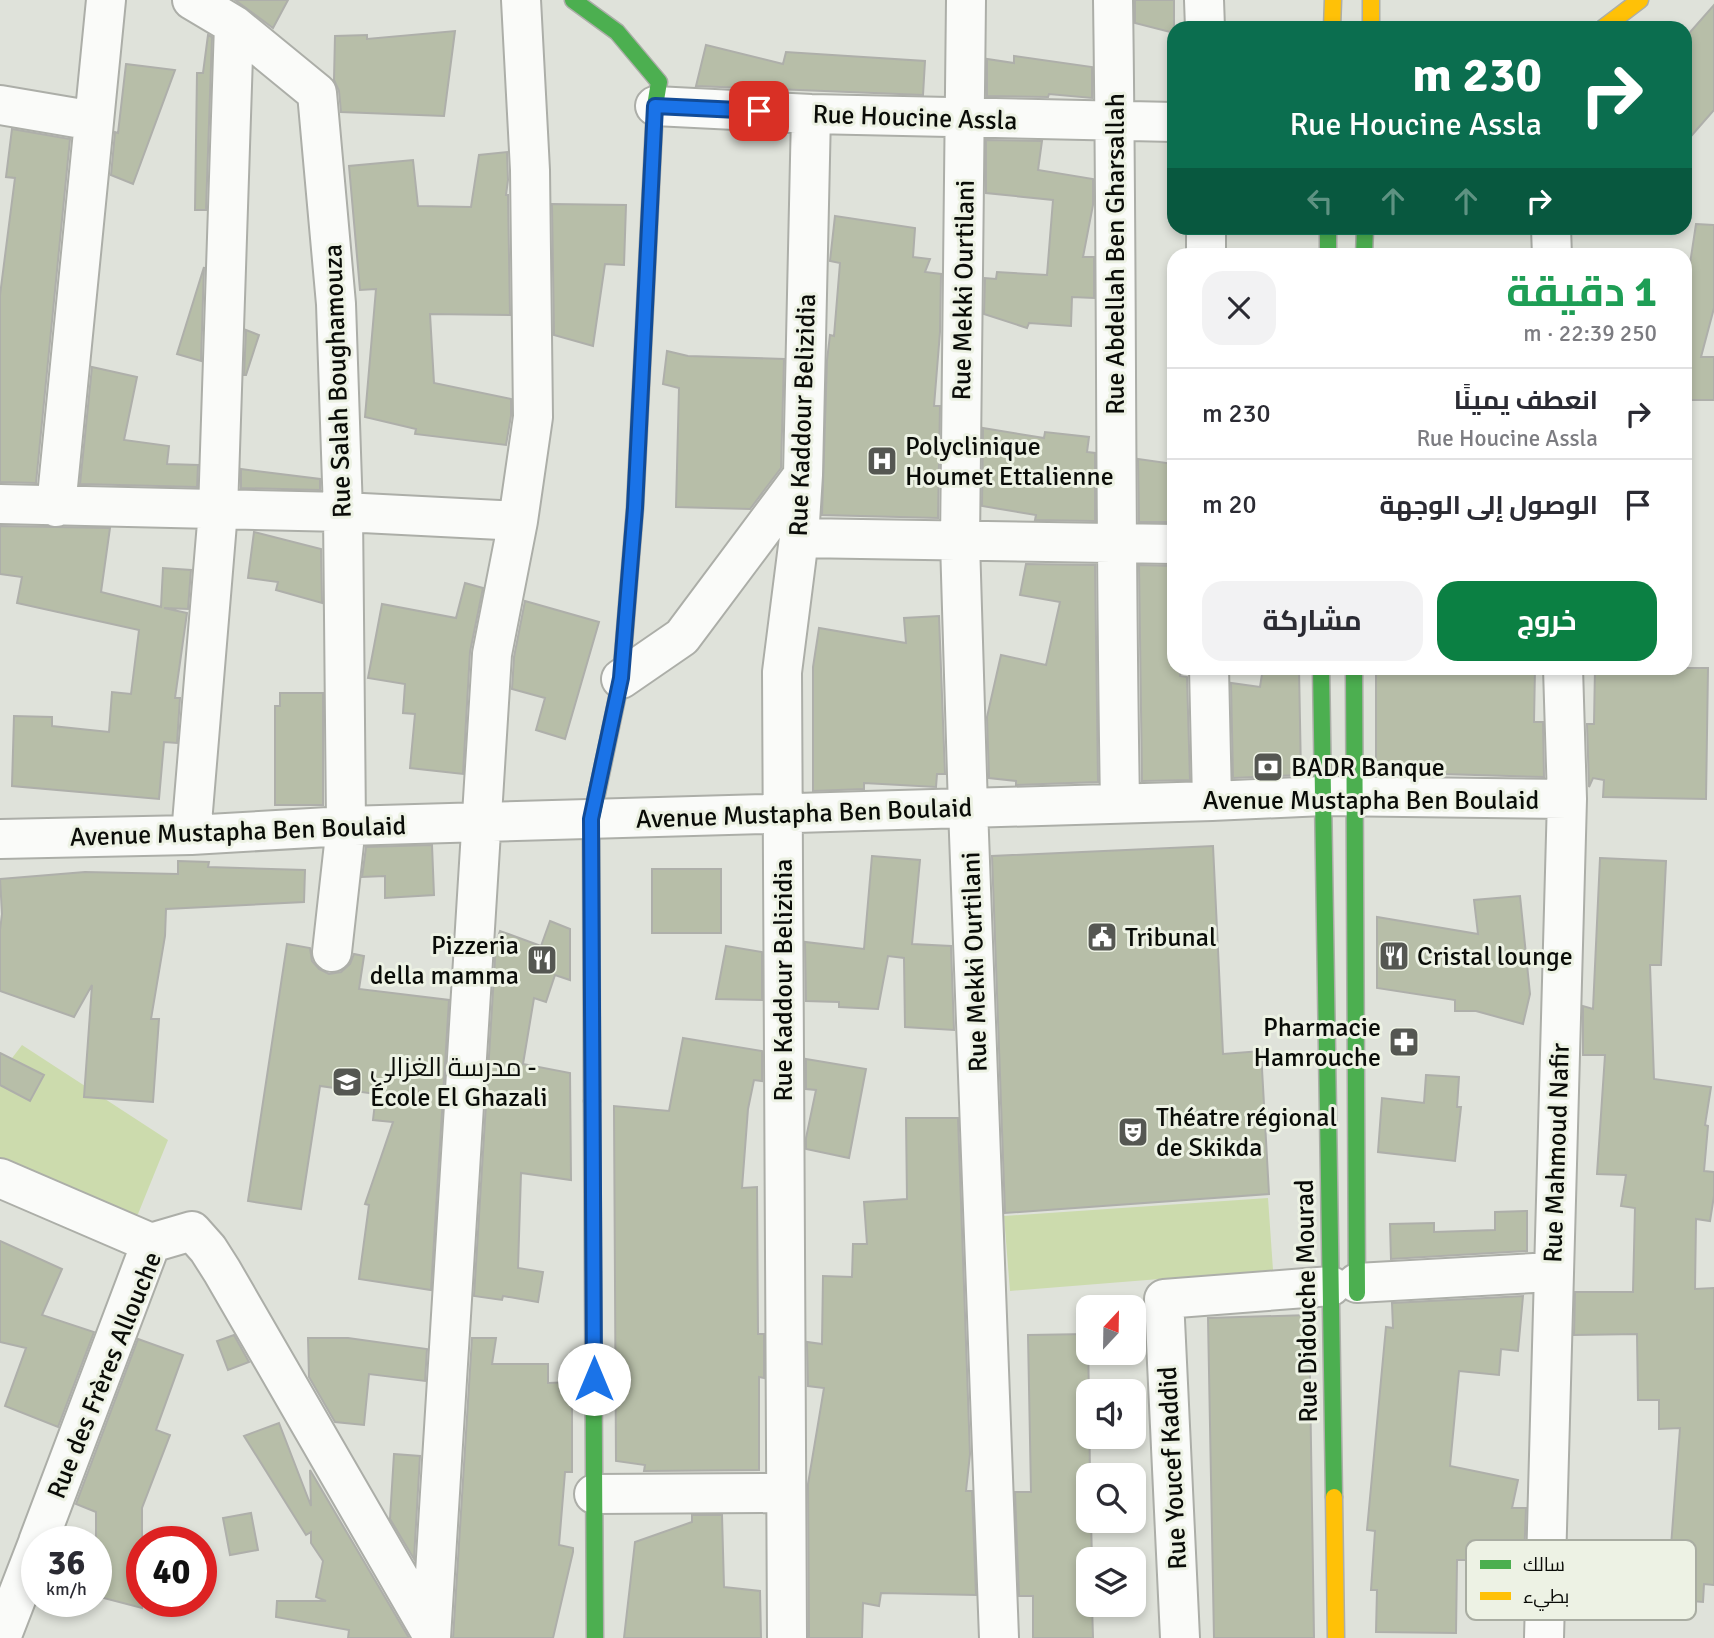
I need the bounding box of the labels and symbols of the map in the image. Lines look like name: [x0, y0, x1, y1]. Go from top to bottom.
pin: [729, 81, 789, 141]
street label: Rue Abdellah Ben Gharsallah: [1100, 93, 1132, 415]
street label: Rue Houcine Assla: [812, 98, 1018, 138]
street label: Rue Mekki Ourtilani: [946, 180, 982, 401]
street label: Rue Salah Boughamouza: [317, 243, 359, 518]
street label: Rue Kaddour Belizidia: [783, 293, 823, 537]
place label: Polyclinique Houmet Ettalienne: [905, 431, 1114, 493]
hospital icon: Polyclinique Houmet Ettalienne: [865, 444, 899, 478]
bank icon: BADR Banque: [1251, 750, 1285, 784]
place label: BADR Banque: [1291, 752, 1445, 784]
street label: Avenue Mustapha Ben Boulaid: [1203, 785, 1539, 817]
street label: Avenue Mustapha Ben Boulaid: [635, 792, 973, 836]
street label: Avenue Mustapha Ben Boulaid: [69, 810, 407, 854]
street label: Rue Mekki Ourtilani: [955, 851, 995, 1073]
street label: Rue Kaddour Belizidia: [768, 859, 800, 1101]
public building icon: Tribunal: [1085, 920, 1119, 954]
place label: Tribunal: [1125, 922, 1217, 954]
place label: Pizzeria della mamma: [370, 930, 519, 992]
restaurant icon: Cristal lounge: [1377, 939, 1411, 973]
place label: Cristal lounge: [1417, 941, 1573, 973]
restaurant icon: Pizzeria della mamma: [525, 943, 559, 977]
place label: Pharmacie Hamrouche: [1253, 1012, 1381, 1074]
pharmacy icon: Pharmacie Hamrouche: [1387, 1025, 1421, 1059]
street label: Rue Mahmoud Nafir: [1537, 1042, 1577, 1263]
place label: مدرسة الغزالي - École El Ghazali: [370, 1052, 548, 1114]
school or university icon: مدرسة الغزالي - École El Ghazali: [330, 1065, 364, 1099]
place label: Théatre régional de Skikda: [1156, 1102, 1337, 1164]
theatre icon: Théatre régional de Skikda: [1116, 1115, 1150, 1149]
street label: Rue Didouche Mourad: [1289, 1179, 1325, 1423]
street label: Rue des Frères Allouche: [41, 1247, 169, 1504]
north arrow: [1076, 1295, 1146, 1365]
position arrow: [557, 1342, 631, 1416]
street label: Rue Youcef Kaddid: [1152, 1365, 1194, 1570]
speed limit sign: 40: [126, 1526, 217, 1617]
legend: [1466, 1540, 1696, 1620]
text: سالك: [1523, 1553, 1565, 1577]
text: بطيء: [1523, 1585, 1569, 1611]

